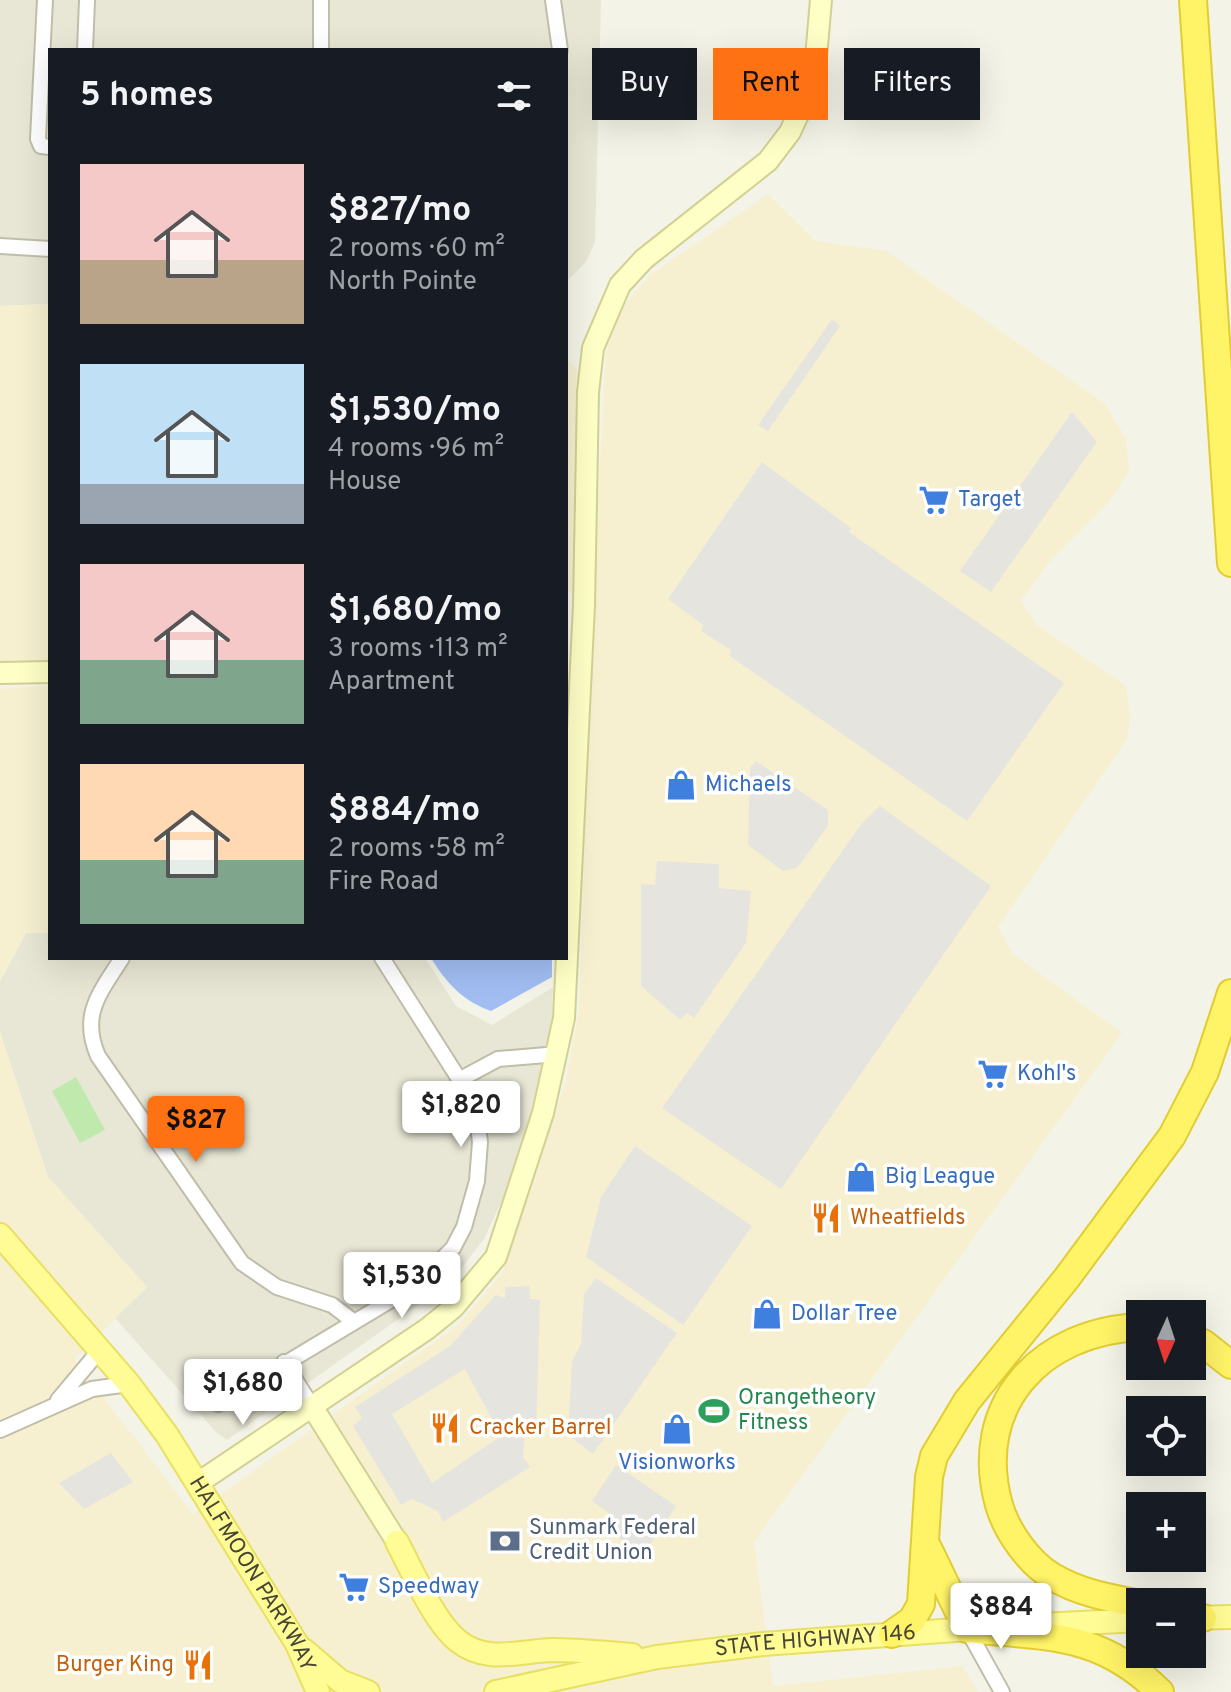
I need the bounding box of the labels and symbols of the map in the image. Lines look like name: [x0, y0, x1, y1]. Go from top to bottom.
supermarket icon: Target: [917, 483, 951, 517]
place label: Target: [958, 487, 1021, 514]
shop icon: Michaels: [664, 768, 698, 802]
place label: Michaels: [705, 772, 792, 799]
supermarket icon: Kohl's: [976, 1057, 1010, 1091]
place label: Kohl's: [1017, 1061, 1076, 1088]
pin: $1,820: [396, 1081, 526, 1149]
pin: $827: [149, 1096, 243, 1164]
shop icon: Big League: [844, 1160, 878, 1194]
place label: Big League: [885, 1164, 995, 1191]
restaurant icon: Wheatfields: [809, 1201, 843, 1235]
place label: Wheatfields: [850, 1205, 965, 1232]
pin: $1,530: [337, 1252, 467, 1320]
shop icon: Dollar Tree: [750, 1297, 784, 1331]
north arrow: [1126, 1300, 1206, 1380]
place label: Dollar Tree: [791, 1301, 897, 1328]
pin: $1,680: [178, 1359, 308, 1427]
place label: Orangetheory Fitness: [738, 1385, 876, 1437]
sports icon: Orangetheory Fitness: [697, 1394, 731, 1428]
restaurant icon: Cracker Barrel: [428, 1411, 462, 1445]
shop icon: Visionworks: [660, 1412, 694, 1446]
place label: Cracker Barrel: [469, 1415, 612, 1442]
place label: Visionworks: [618, 1450, 736, 1477]
street label: HALFMOON PARKWAY: [183, 1471, 321, 1676]
place label: Sunmark Federal Credit Union: [529, 1515, 696, 1567]
bank icon: Sunmark Federal Credit Union: [488, 1524, 522, 1558]
supermarket icon: Speedway: [337, 1570, 371, 1604]
place label: Speedway: [378, 1574, 479, 1601]
pin: $884: [954, 1583, 1048, 1651]
street label: STATE HIGHWAY 146: [713, 1619, 917, 1663]
restaurant icon: Burger King: [181, 1648, 215, 1682]
place label: Burger King: [56, 1652, 174, 1679]

